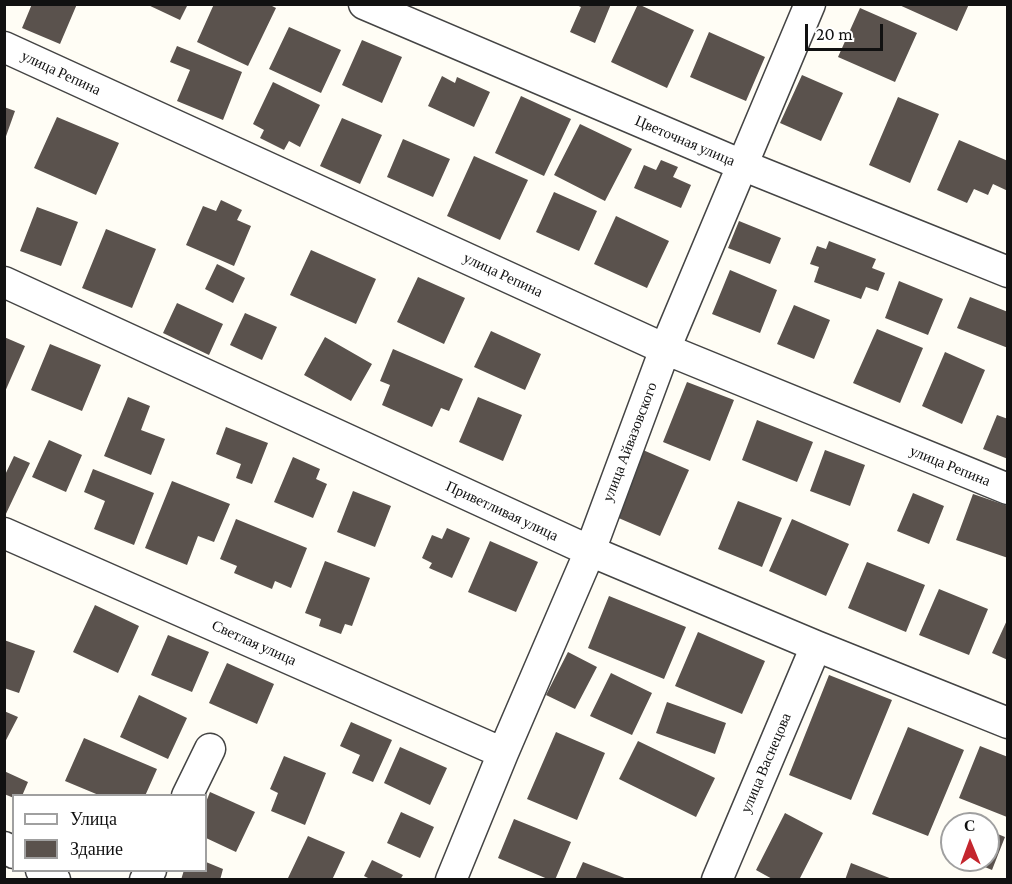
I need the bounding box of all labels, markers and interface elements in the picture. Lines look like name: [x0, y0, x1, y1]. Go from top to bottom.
scale bar: [808, 12, 886, 50]
text: 20 m: [816, 24, 853, 44]
street label: улица Репина: [19, 47, 103, 99]
street label: Цветочная улица: [632, 112, 738, 170]
street label: улица Репина: [461, 249, 545, 301]
street label: улица Айвазовского: [599, 380, 661, 504]
street label: улица Репина: [907, 442, 993, 490]
street label: Приветливая улица: [443, 477, 561, 545]
street label: Светлая улица: [209, 616, 299, 670]
street label: улица Васнецова: [737, 710, 795, 816]
legend: [12, 794, 207, 872]
text: Улица: [70, 809, 117, 829]
north arrow: [940, 812, 1000, 872]
text: С: [964, 817, 976, 834]
text: Здание: [70, 839, 123, 859]

